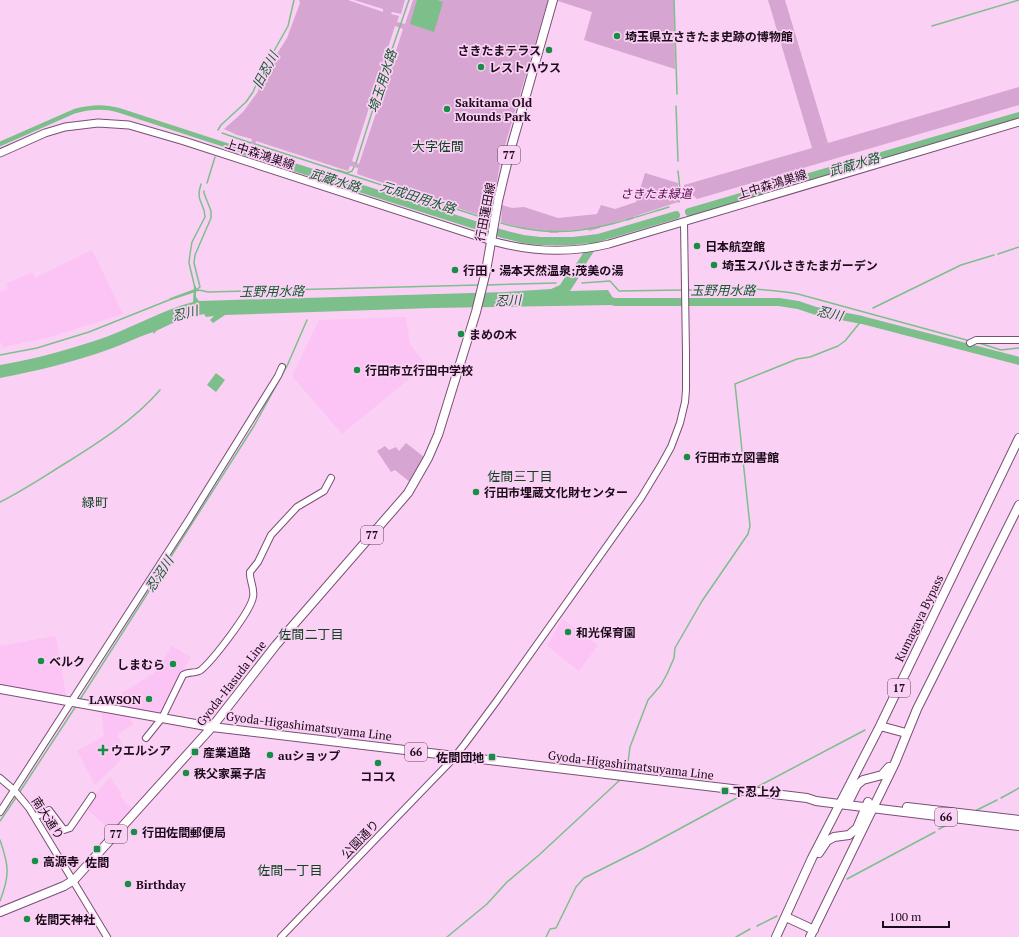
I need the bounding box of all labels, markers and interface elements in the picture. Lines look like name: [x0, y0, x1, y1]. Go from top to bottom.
place label: 埼玉県立さきたま史跡の博物館: [625, 29, 793, 44]
marker: 埼玉県立さきたま史跡の博物館: [612, 31, 622, 41]
place label: さきたまテラス: [458, 43, 541, 58]
marker: さきたまテラス: [544, 45, 554, 55]
water label: 埼玉用水路: [363, 46, 401, 115]
water label: 旧忍川: [248, 47, 283, 91]
place label: レストハウス: [489, 60, 561, 75]
marker: レストハウス: [476, 62, 486, 72]
place label: Sakitama Old Mounds Park: [455, 95, 533, 124]
marker: Sakitama Old Mounds Park: [442, 104, 452, 114]
street label: 上中森鴻巣線: [223, 136, 297, 172]
district label: 大字佐間: [412, 137, 464, 155]
road number: 77: [498, 146, 520, 164]
water label: 武蔵水路: [827, 148, 882, 180]
water label: 武蔵水路: [307, 164, 363, 196]
street label: 上中森鴻巣線: [735, 166, 809, 202]
water label: 元成田用水路: [378, 176, 459, 218]
street label: 行田蓮田線: [472, 181, 498, 243]
park label: さきたま緑道: [620, 186, 694, 201]
place label: 日本航空館: [705, 239, 765, 254]
marker: 日本航空館: [692, 241, 702, 251]
place label: 埼玉スバルさきたまガーデン: [722, 258, 878, 273]
marker: 埼玉スバルさきたまガーデン: [709, 260, 719, 270]
place label: 行田・湯本天然温泉;茂美の湯: [463, 263, 623, 278]
marker: 行田・湯本天然温泉;茂美の湯: [450, 265, 460, 275]
water label: 玉野用水路: [239, 281, 306, 301]
water label: 玉野用水路: [690, 281, 756, 299]
water label: 忍川: [495, 290, 523, 309]
water label: 忍川: [170, 301, 202, 325]
water label: 忍川: [815, 301, 847, 325]
place label: まめの木: [469, 327, 517, 342]
marker: まめの木: [456, 329, 466, 339]
place label: 行田市立行田中学校: [365, 363, 473, 378]
marker: 行田市立行田中学校: [352, 365, 362, 375]
place label: 行田市立図書館: [695, 450, 779, 465]
marker: 行田市立図書館: [682, 452, 692, 462]
district label: 佐間三丁目: [487, 467, 553, 485]
place label: 行田市埋蔵文化財センター: [484, 485, 628, 500]
marker: 行田市埋蔵文化財センター: [471, 487, 481, 497]
district label: 緑町: [82, 493, 108, 511]
road number: 77: [361, 526, 383, 544]
water label: 忍沼川: [141, 551, 178, 595]
street label: Kumagaya Bypass: [891, 572, 947, 664]
district label: 佐間二丁目: [278, 625, 344, 643]
place label: 和光保育園: [576, 625, 636, 640]
marker: 和光保育園: [563, 627, 573, 637]
street label: Gyoda-Hasuda Line: [193, 637, 269, 729]
place label: ベルク: [49, 654, 85, 669]
marker: ベルク: [36, 656, 46, 666]
place label: しまむら: [117, 657, 165, 672]
marker: しまむら: [168, 659, 178, 669]
road number: 17: [888, 679, 910, 697]
place label: LAWSON: [89, 692, 141, 707]
marker: LAWSON: [144, 694, 154, 704]
street label: Gyoda-Higashimatsuyama Line: [225, 708, 393, 744]
place label: ウエルシア: [111, 743, 171, 758]
road number: 66: [405, 743, 427, 761]
marker: ウエルシア: [98, 745, 108, 755]
place label: 産業道路: [203, 745, 251, 760]
marker: 産業道路: [190, 747, 200, 757]
street label: Gyoda-Higashimatsuyama Line: [547, 747, 715, 783]
place label: auショップ: [278, 748, 340, 763]
marker: auショップ: [265, 750, 275, 760]
place label: 佐間団地: [436, 750, 484, 765]
marker: 佐間団地: [487, 752, 497, 762]
marker: ココス: [373, 758, 383, 768]
place label: 秩父家菓子店: [194, 766, 266, 781]
marker: 秩父家菓子店: [181, 768, 191, 778]
place label: ココス: [360, 769, 396, 784]
place label: 下忍上分: [733, 784, 781, 799]
marker: 下忍上分: [720, 786, 730, 796]
street label: 南大通り: [29, 794, 67, 842]
road number: 66: [935, 808, 957, 826]
street label: 公園通り: [338, 817, 382, 861]
road number: 77: [105, 825, 127, 843]
place label: 行田佐間郵便局: [142, 825, 226, 840]
marker: 行田佐間郵便局: [129, 827, 139, 837]
marker: 佐間: [92, 844, 102, 854]
place label: 高源寺: [43, 854, 79, 869]
place label: 佐間: [85, 855, 109, 870]
marker: 高源寺: [30, 856, 40, 866]
district label: 佐間一丁目: [257, 861, 323, 879]
place label: Birthday: [136, 877, 186, 892]
marker: Birthday: [123, 879, 133, 889]
scale bar: [883, 903, 949, 929]
text: 100 m: [889, 909, 922, 924]
place label: 佐間天神社: [35, 912, 95, 927]
marker: 佐間天神社: [22, 914, 32, 924]

